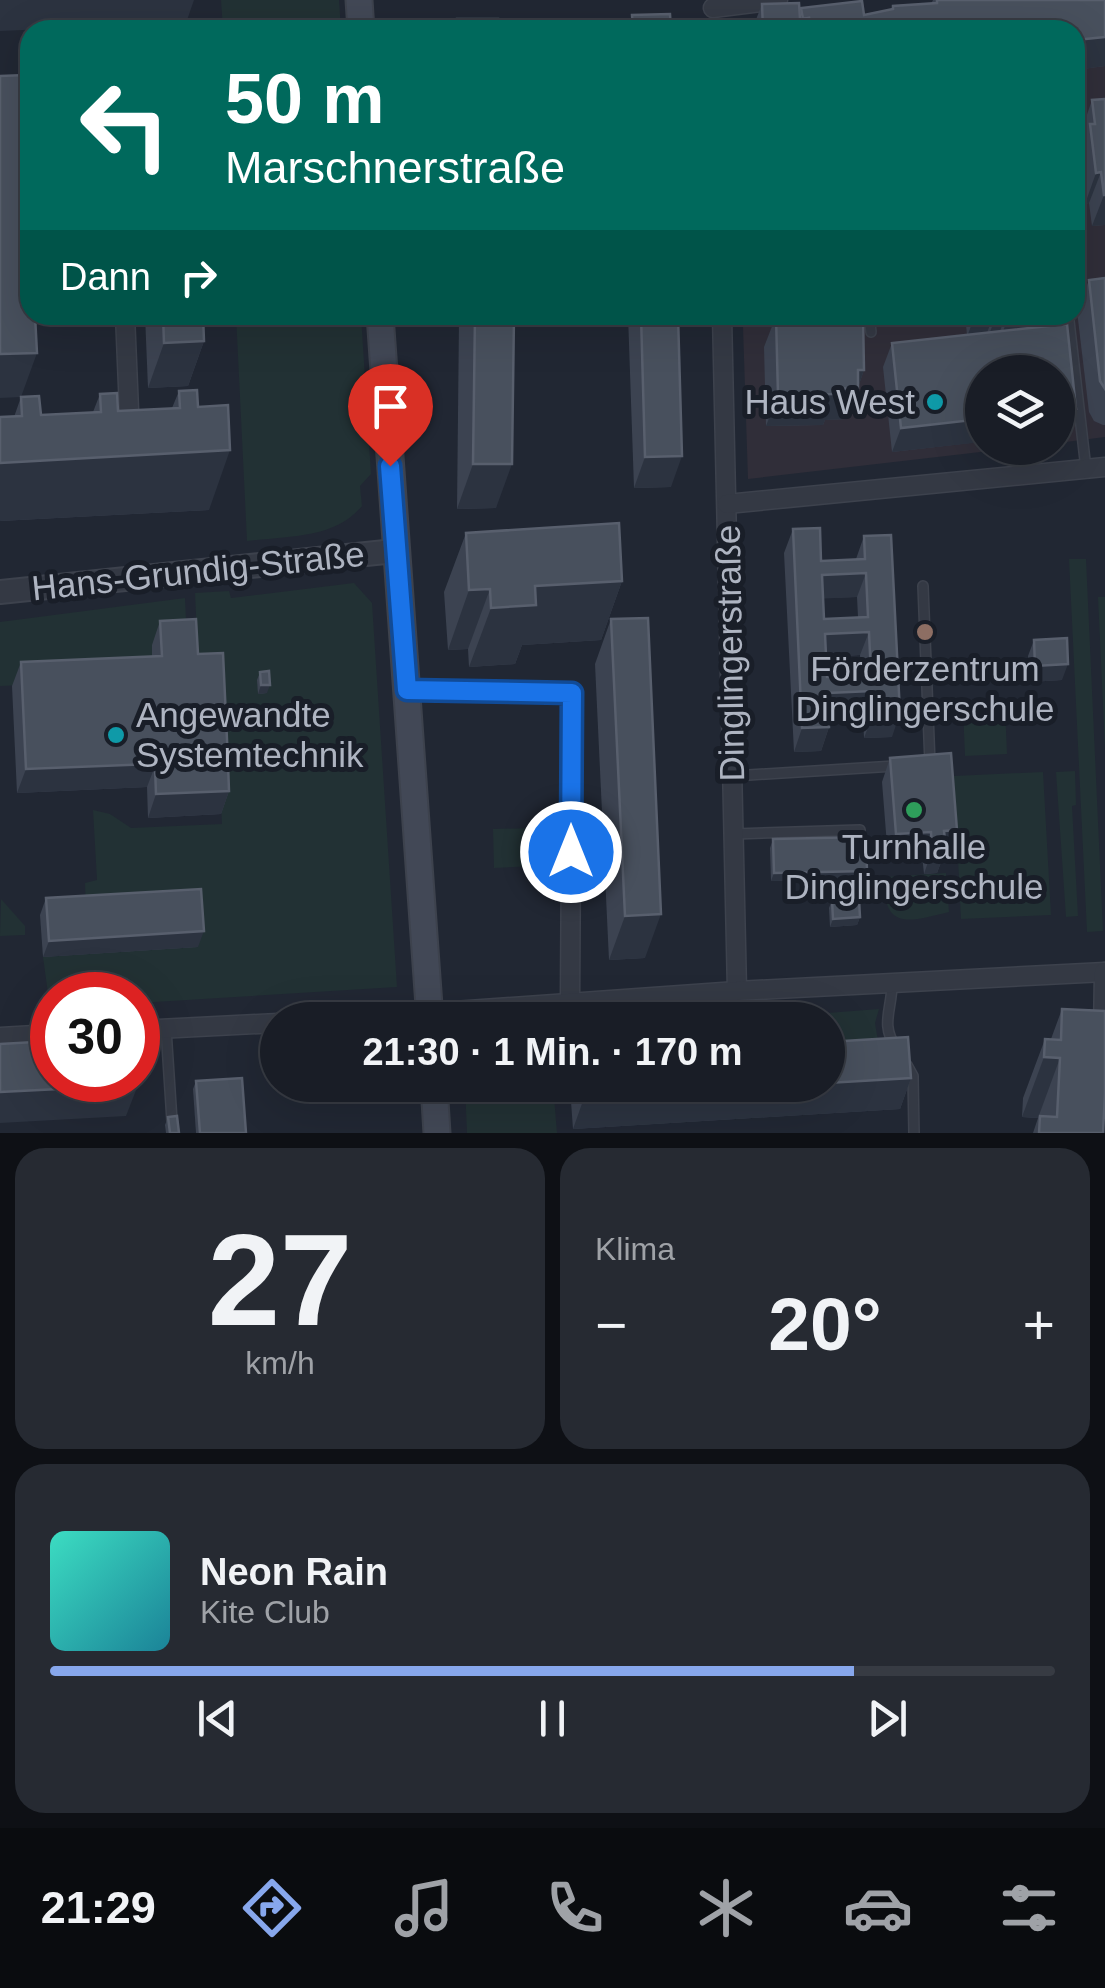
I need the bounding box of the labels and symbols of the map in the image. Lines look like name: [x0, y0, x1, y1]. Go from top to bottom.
pin: [348, 364, 433, 467]
place label: Haus West: [744, 382, 915, 421]
marker: Haus West: [924, 391, 946, 413]
street label: Dinglingerstraße: [708, 524, 751, 782]
street label: Hans-Grundig-Straße: [30, 534, 366, 607]
marker: Förderzentrum Dinglingerschule: [914, 621, 936, 643]
place label: Förderzentrum Dinglingerschule: [796, 649, 1054, 728]
place label: Angewandte Systemtechnik: [136, 695, 364, 774]
marker: Angewandte Systemtechnik: [105, 724, 127, 746]
marker: Turnhalle Dinglingerschule: [903, 799, 925, 821]
position arrow: [519, 800, 623, 904]
place label: Turnhalle Dinglingerschule: [785, 827, 1043, 906]
speed limit sign: 30: [30, 972, 160, 1102]

